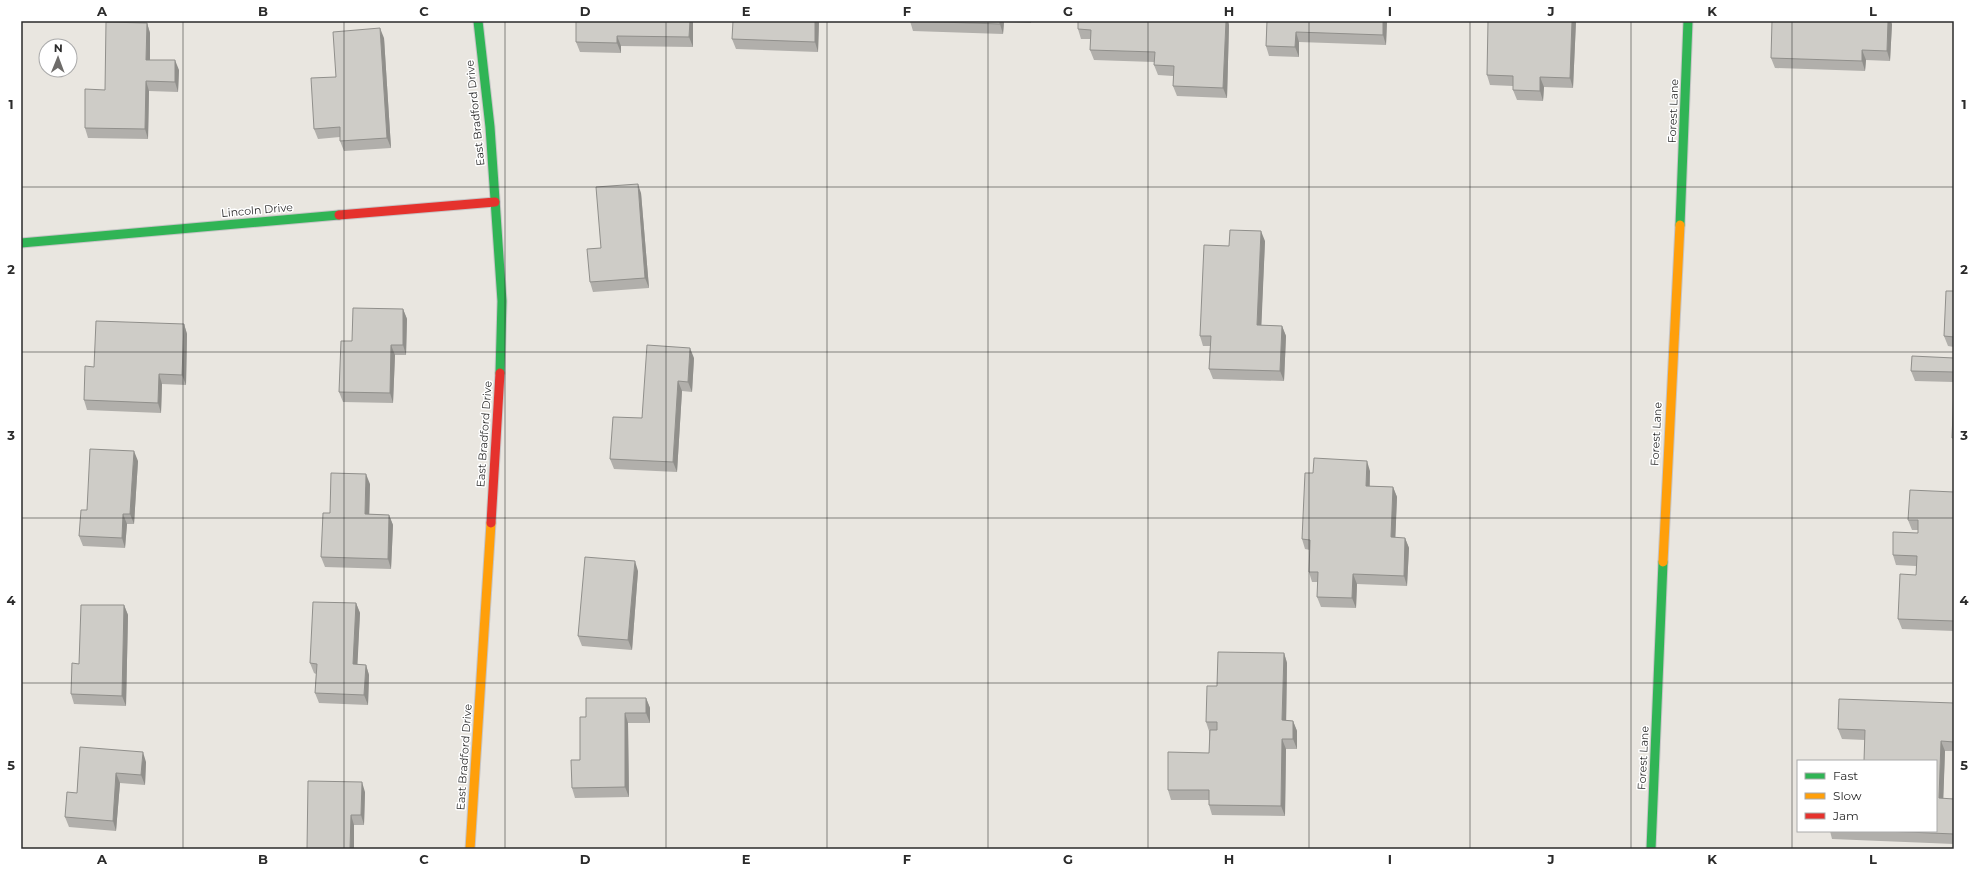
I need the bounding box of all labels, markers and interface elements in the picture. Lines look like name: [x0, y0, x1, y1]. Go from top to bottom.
text: A: [96, 3, 108, 19]
text: B: [258, 3, 268, 19]
text: C: [419, 3, 429, 19]
text: D: [580, 3, 591, 19]
text: E: [742, 3, 751, 19]
text: F: [903, 3, 911, 19]
text: G: [1063, 3, 1073, 19]
text: H: [1224, 3, 1234, 19]
text: I: [1388, 3, 1392, 19]
text: J: [1546, 3, 1555, 19]
text: K: [1707, 3, 1717, 19]
text: L: [1869, 3, 1877, 19]
north arrow: [38, 38, 78, 78]
text: N: [54, 41, 63, 55]
street label: East Bradford Drive: [462, 59, 488, 167]
street label: Forest Lane: [1665, 78, 1681, 143]
text: 1: [8, 96, 14, 112]
text: 1: [1961, 96, 1967, 112]
street label: Lincoln Drive: [221, 200, 294, 220]
text: 2: [7, 261, 15, 277]
text: 2: [1960, 261, 1968, 277]
street label: East Bradford Drive: [473, 380, 495, 488]
street label: Forest Lane: [1647, 401, 1665, 467]
text: 3: [6, 427, 15, 443]
text: 3: [1959, 427, 1968, 443]
text: 4: [7, 592, 16, 608]
text: 4: [1960, 592, 1969, 608]
street label: East Bradford Drive: [453, 703, 475, 811]
street label: Forest Lane: [1634, 725, 1652, 791]
text: 5: [7, 757, 15, 773]
text: 5: [1960, 757, 1968, 773]
legend: [1797, 760, 1937, 832]
text: Fast: [1833, 768, 1858, 783]
text: Slow: [1833, 788, 1862, 803]
text: Jam: [1832, 808, 1859, 823]
text: A: [96, 851, 108, 867]
text: B: [258, 851, 268, 867]
text: C: [419, 851, 429, 867]
text: D: [580, 851, 591, 867]
text: E: [742, 851, 751, 867]
text: F: [903, 851, 911, 867]
text: G: [1063, 851, 1073, 867]
text: H: [1224, 851, 1234, 867]
text: I: [1388, 851, 1392, 867]
text: J: [1546, 851, 1555, 867]
text: K: [1707, 851, 1717, 867]
text: L: [1869, 851, 1877, 867]

